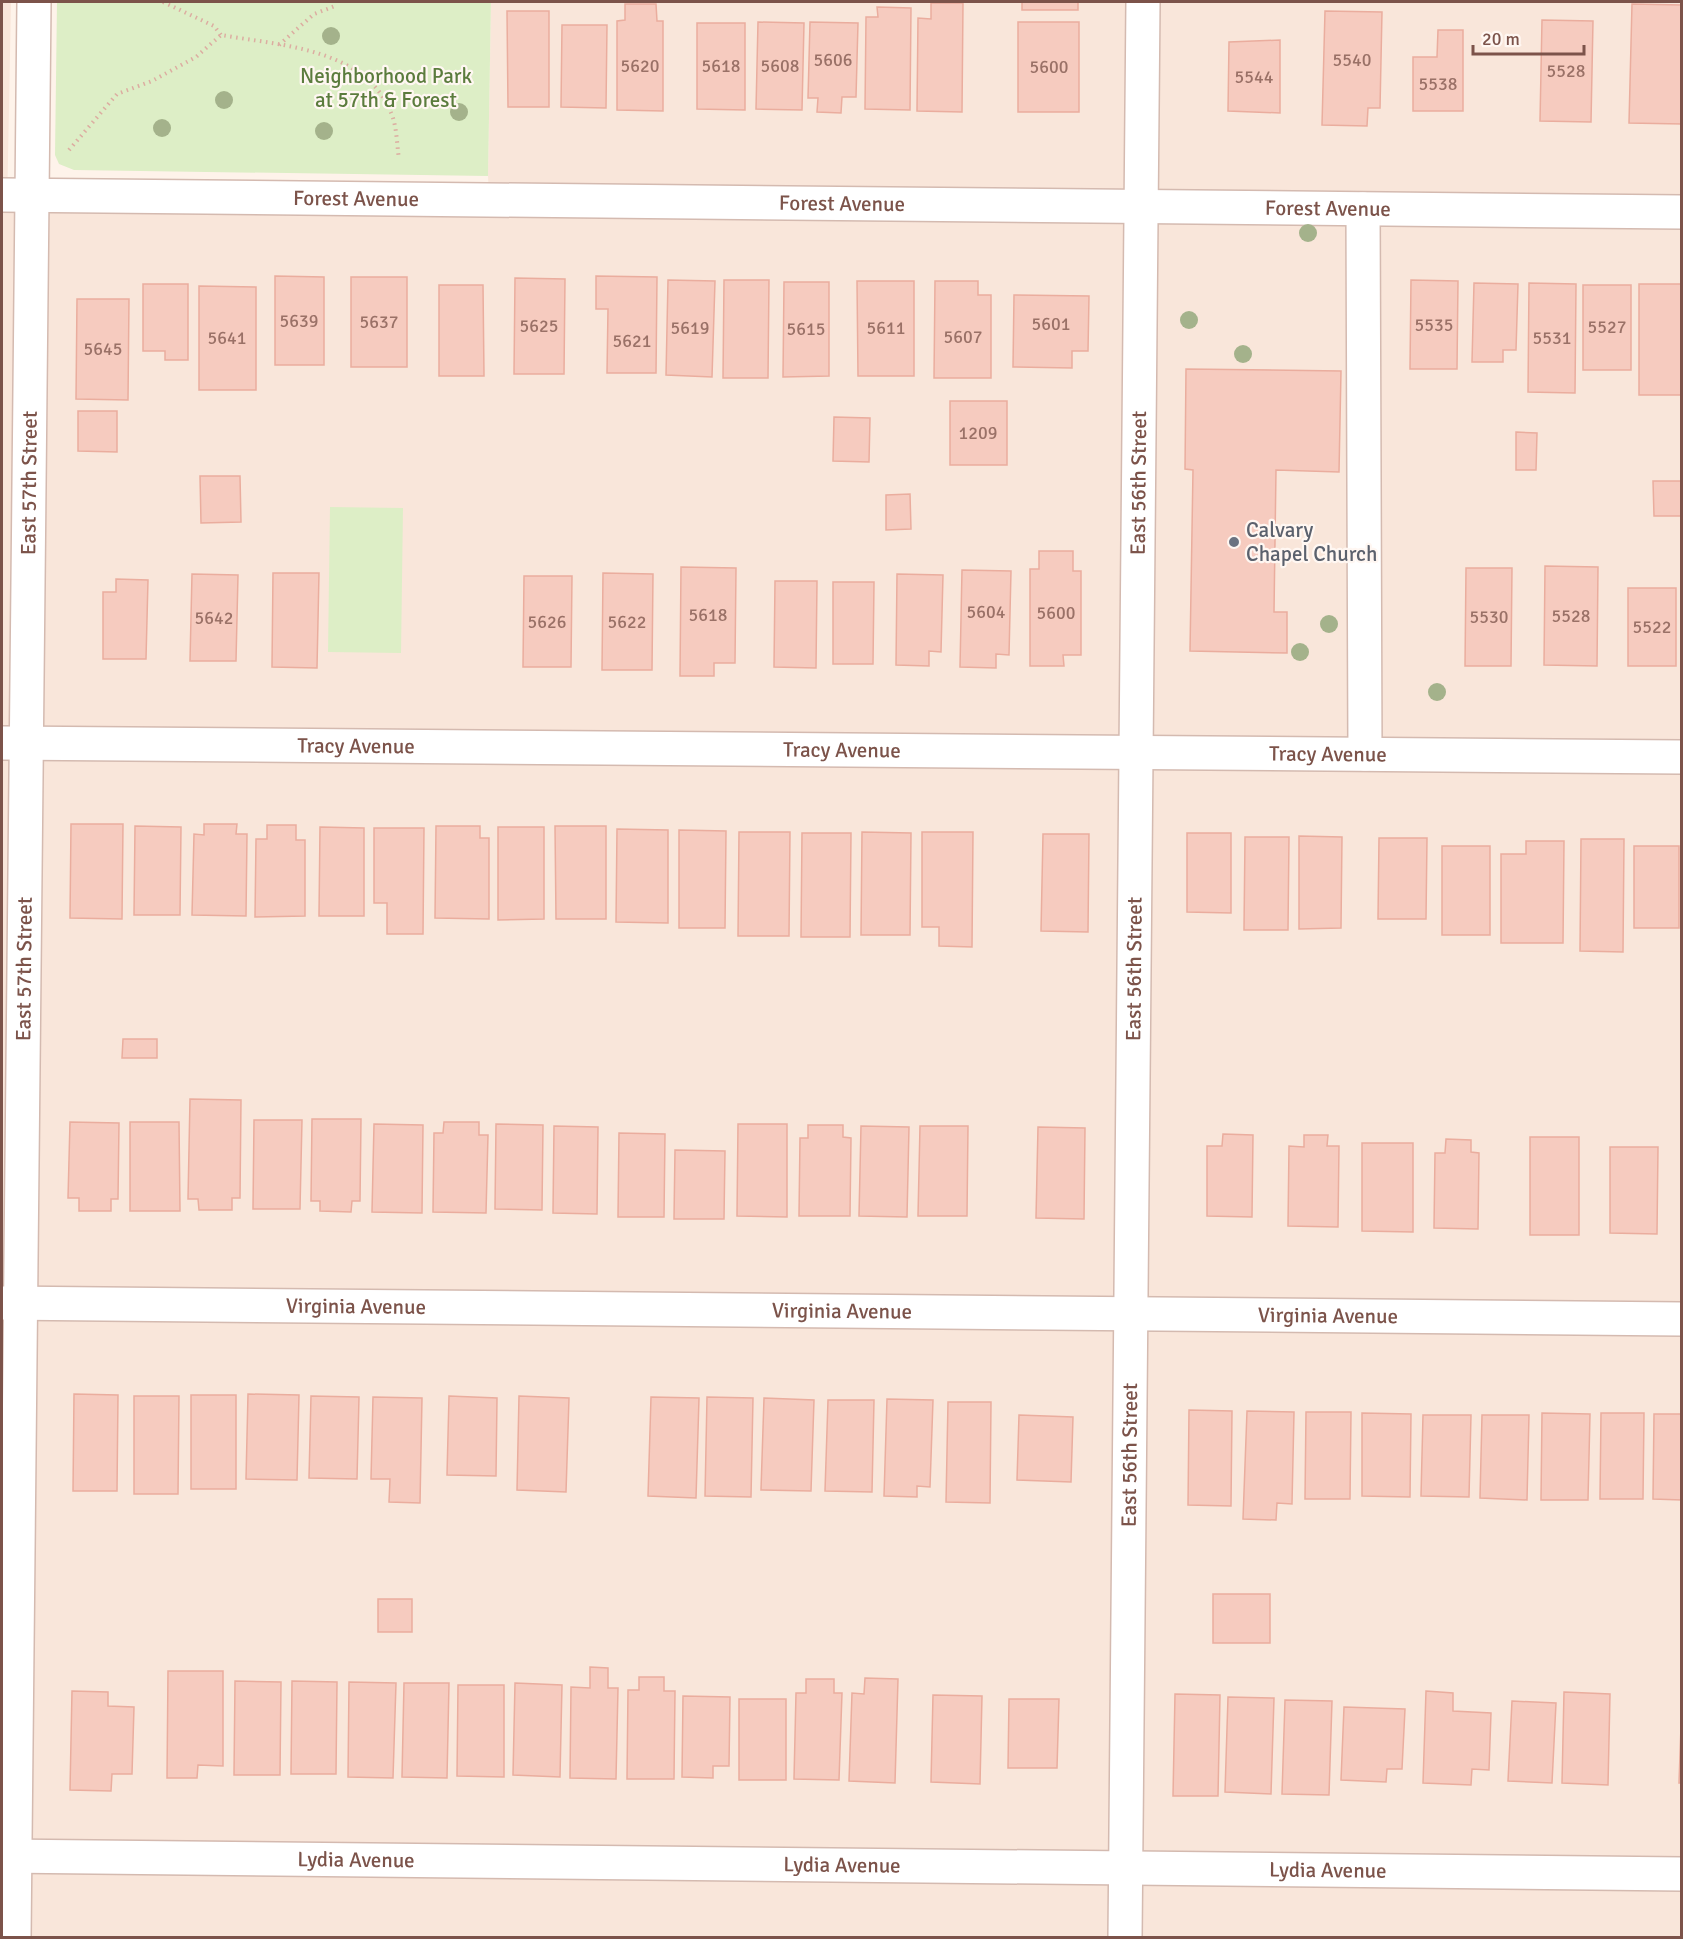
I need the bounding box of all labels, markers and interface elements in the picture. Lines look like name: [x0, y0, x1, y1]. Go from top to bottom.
scale bar: [1473, 18, 1584, 56]
text: 20 m: [1482, 28, 1520, 50]
house number: 5606: [814, 49, 852, 71]
house number: 5540: [1333, 49, 1371, 71]
house number: 5620: [621, 55, 659, 77]
house number: 5618: [702, 55, 740, 77]
house number: 5608: [761, 55, 799, 77]
house number: 5600: [1030, 56, 1068, 78]
house number: 5528: [1547, 60, 1585, 82]
park label: Neighborhood Park at 57th & Forest: [300, 63, 473, 113]
house number: 5544: [1235, 66, 1274, 88]
house number: 5538: [1419, 73, 1457, 95]
street label: Forest Avenue: [293, 185, 419, 212]
street label: Forest Avenue: [779, 190, 905, 217]
street label: Forest Avenue: [1265, 195, 1391, 222]
house number: 5639: [280, 310, 318, 332]
house number: 5637: [360, 311, 398, 333]
house number: 5601: [1032, 313, 1070, 335]
house number: 5535: [1415, 314, 1453, 336]
house number: 5625: [520, 315, 558, 337]
house number: 5527: [1588, 316, 1626, 338]
house number: 5619: [671, 317, 709, 339]
house number: 5611: [867, 317, 905, 339]
house number: 5615: [787, 318, 825, 340]
house number: 5607: [944, 326, 982, 348]
house number: 5641: [208, 327, 246, 349]
house number: 5531: [1533, 327, 1571, 349]
house number: 5621: [613, 330, 651, 352]
house number: 5645: [84, 338, 122, 360]
street label: East 57th Street: [15, 411, 43, 555]
street label: East 56th Street: [1125, 411, 1152, 555]
house number: 1209: [959, 422, 997, 444]
place label: Calvary Chapel Church: [1246, 517, 1377, 567]
marker: Calvary Chapel Church: [1227, 535, 1241, 549]
house number: 5604: [967, 601, 1006, 623]
house number: 5600: [1037, 602, 1075, 624]
house number: 5618: [689, 604, 727, 626]
house number: 5528: [1552, 605, 1590, 627]
house number: 5530: [1470, 606, 1508, 628]
house number: 5642: [195, 607, 233, 629]
house number: 5626: [528, 611, 566, 633]
house number: 5622: [608, 611, 646, 633]
house number: 5522: [1633, 616, 1671, 638]
street label: Tracy Avenue: [297, 732, 415, 759]
street label: Tracy Avenue: [783, 737, 901, 763]
street label: Tracy Avenue: [1269, 741, 1387, 768]
street label: East 57th Street: [10, 897, 38, 1041]
street label: East 56th Street: [1120, 897, 1148, 1041]
street label: Virginia Avenue: [286, 1293, 426, 1320]
street label: Virginia Avenue: [772, 1297, 912, 1325]
street label: Virginia Avenue: [1258, 1302, 1398, 1329]
street label: East 56th Street: [1116, 1383, 1143, 1527]
street label: Lydia Avenue: [297, 1846, 415, 1873]
street label: Lydia Avenue: [783, 1851, 901, 1879]
street label: Lydia Avenue: [1269, 1857, 1387, 1884]

